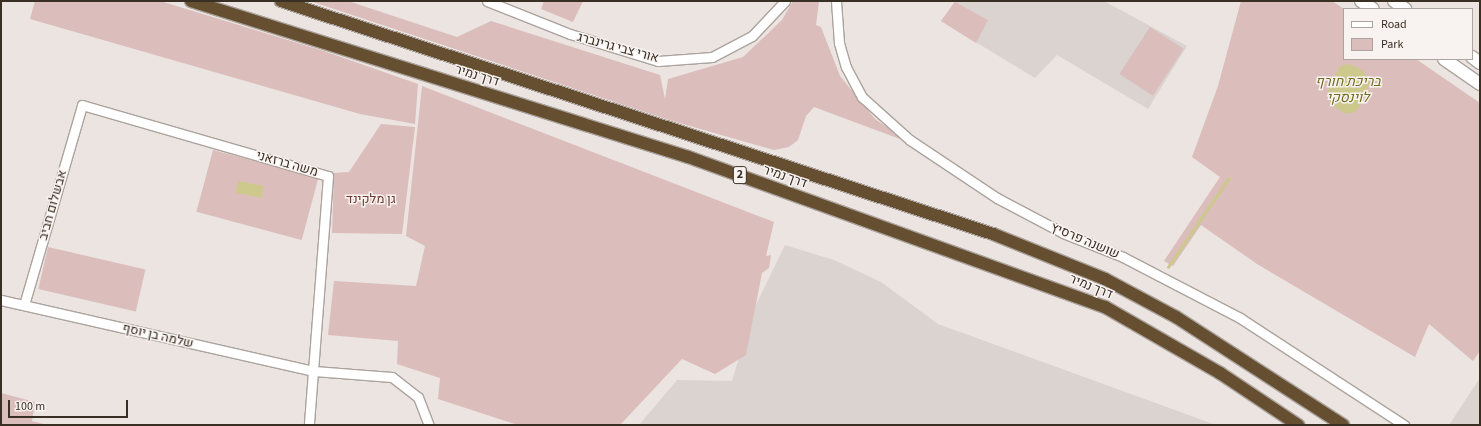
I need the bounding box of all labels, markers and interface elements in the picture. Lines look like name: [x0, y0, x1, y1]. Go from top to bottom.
legend: [1343, 8, 1473, 60]
text: Road: [1381, 16, 1407, 33]
street label: אורי צבי גרינברג: [575, 30, 661, 66]
text: Park: [1381, 36, 1403, 53]
street label: דרך נמיר: [453, 62, 501, 90]
water label: בריכת חורף לוינסקי: [1315, 74, 1381, 106]
street label: משה ברזאני: [254, 148, 320, 180]
street label: דרך נמיר: [761, 162, 809, 192]
road number: 2: [732, 165, 748, 185]
street label: אבשלום חביב: [36, 168, 70, 242]
park label: גן מלקינד: [346, 191, 396, 207]
street label: שושנה פרסיץ: [1048, 220, 1122, 262]
street label: דרך נמיר: [1067, 271, 1115, 303]
street label: שלמה בן יוסף: [121, 320, 195, 352]
scale bar: [10, 392, 130, 418]
text: 100 m: [15, 398, 45, 415]

